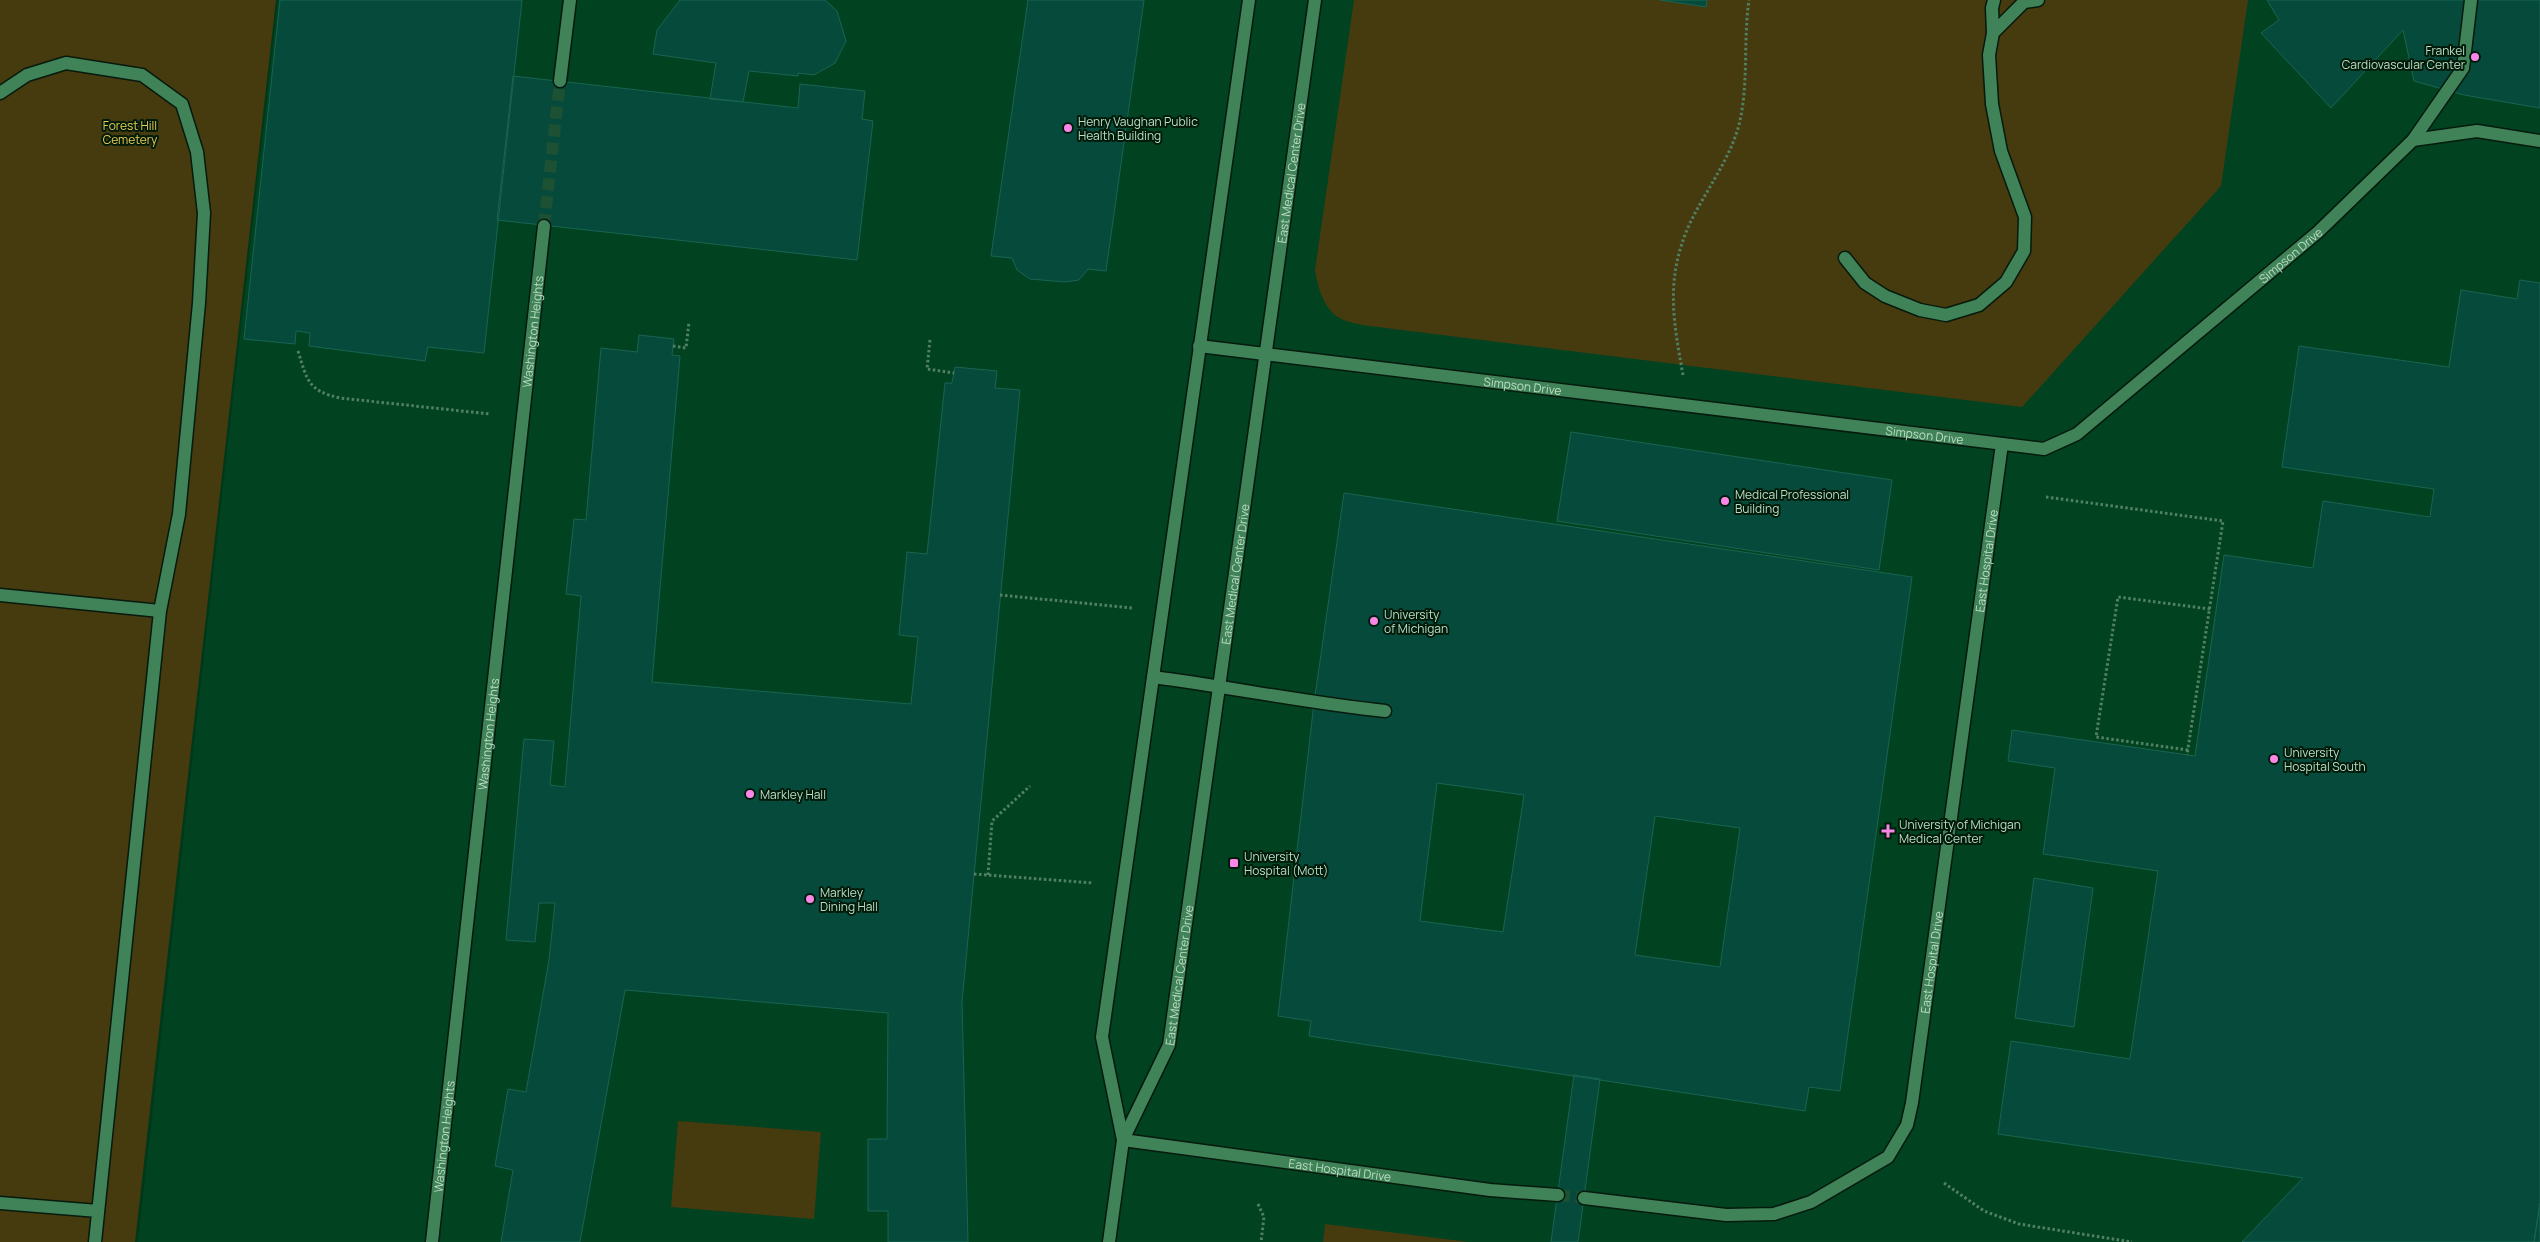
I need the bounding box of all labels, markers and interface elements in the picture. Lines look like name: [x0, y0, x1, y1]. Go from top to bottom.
place label: Frankel Cardiovascular Center: [2342, 42, 2466, 73]
marker: Frankel Cardiovascular Center: [2469, 51, 2481, 63]
street label: East Medical Center Drive: [1273, 102, 1309, 244]
place label: Henry Vaughan Public Health Building: [1078, 113, 1198, 144]
park label: Forest Hill Cemetery: [103, 117, 158, 148]
marker: Henry Vaughan Public Health Building: [1062, 122, 1074, 134]
street label: Simpson Drive: [2255, 223, 2326, 287]
street label: Washington Heights: [518, 275, 547, 388]
street label: Simpson Drive: [1483, 372, 1563, 399]
street label: Simpson Drive: [1885, 421, 1965, 448]
place label: Medical Professional Building: [1735, 486, 1849, 517]
marker: Medical Professional Building: [1719, 495, 1731, 507]
street label: East Medical Center Drive: [1217, 503, 1253, 645]
street label: East Hospital Drive: [1971, 509, 2001, 613]
place label: University of Michigan: [1384, 606, 1448, 637]
marker: University of Michigan: [1368, 615, 1380, 627]
street label: Washington Heights: [473, 677, 503, 791]
place label: University Hospital South: [2284, 744, 2366, 775]
marker: University Hospital South: [2268, 753, 2280, 765]
place label: Markley Hall: [760, 786, 826, 803]
marker: Markley Hall: [744, 788, 756, 800]
place label: University of Michigan Medical Center: [1899, 816, 2021, 847]
marker: University of Michigan Medical Center: [1881, 824, 1895, 838]
place label: University Hospital (Mott): [1244, 848, 1328, 879]
marker: University Hospital (Mott): [1228, 857, 1240, 869]
place label: Markley Dining Hall: [820, 884, 878, 915]
marker: Markley Dining Hall: [804, 893, 816, 905]
street label: East Medical Center Drive: [1161, 904, 1197, 1046]
street label: East Hospital Drive: [1916, 910, 1947, 1015]
street label: Washington Heights: [429, 1080, 458, 1193]
street label: East Hospital Drive: [1288, 1154, 1392, 1185]

